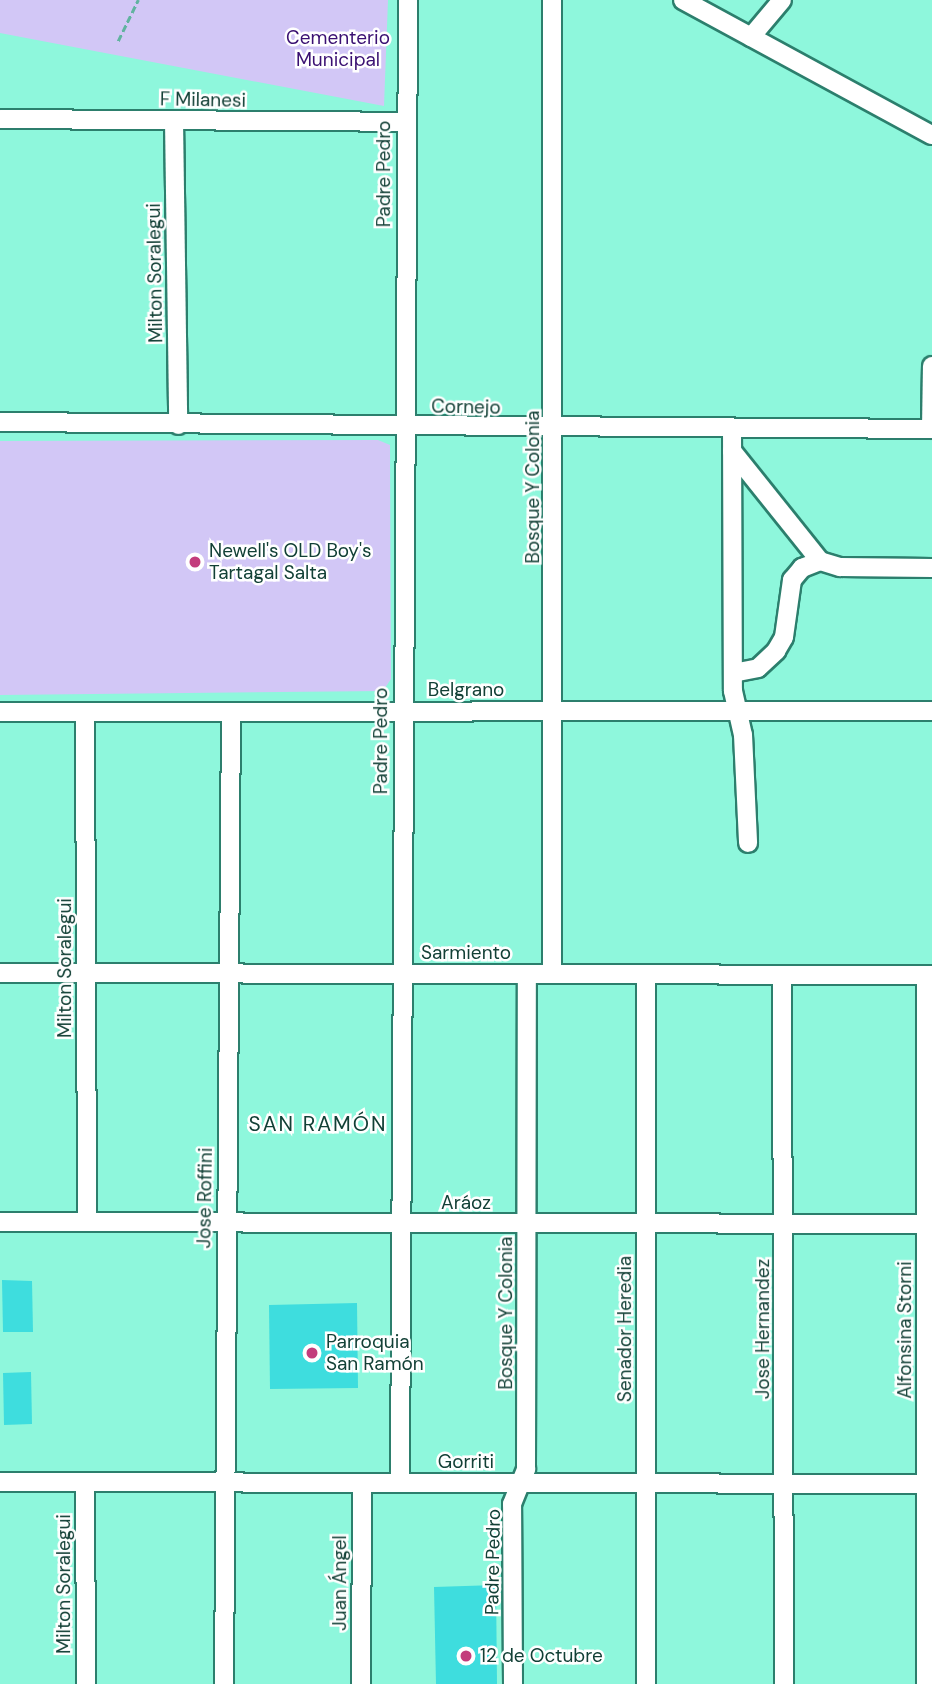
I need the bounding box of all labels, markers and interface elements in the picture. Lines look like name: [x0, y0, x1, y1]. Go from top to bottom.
park label: Cementerio Municipal: [286, 27, 390, 71]
street label: F Milanesi: [160, 88, 246, 112]
street label: Padre Pedro: [373, 121, 395, 227]
street label: Milton Soralegui: [142, 203, 168, 343]
street label: Cornejo: [431, 395, 501, 419]
street label: Bosque Y Colonia: [522, 410, 544, 564]
place label: Newell's OLD Boy's Tartagal Salta: [209, 540, 371, 584]
marker: Newell's OLD Boy's Tartagal Salta: [187, 554, 203, 570]
street label: Belgrano: [428, 679, 504, 701]
street label: Padre Pedro: [370, 688, 392, 794]
street label: Milton Soralegui: [54, 898, 76, 1038]
street label: Sarmiento: [421, 942, 511, 964]
district label: SAN RAMÓN: [250, 1111, 386, 1137]
street label: Jose Roffini: [193, 1147, 217, 1249]
street label: Aráoz: [441, 1192, 491, 1214]
street label: Bosque Y Colonia: [495, 1236, 517, 1390]
street label: Senador Heredia: [614, 1256, 636, 1402]
street label: Jose Hernandez: [752, 1259, 774, 1399]
street label: Alfonsina Storni: [894, 1261, 916, 1399]
place label: Parroquia San Ramón: [326, 1331, 424, 1375]
marker: Parroquia San Ramón: [304, 1345, 320, 1361]
street label: Gorriti: [438, 1451, 494, 1473]
street label: Padre Pedro: [481, 1509, 505, 1615]
street label: Milton Soralegui: [53, 1514, 75, 1654]
street label: Juan Ángel: [329, 1535, 351, 1631]
place label: 12 de Octubre: [480, 1645, 603, 1667]
marker: 12 de Octubre: [458, 1648, 474, 1664]

